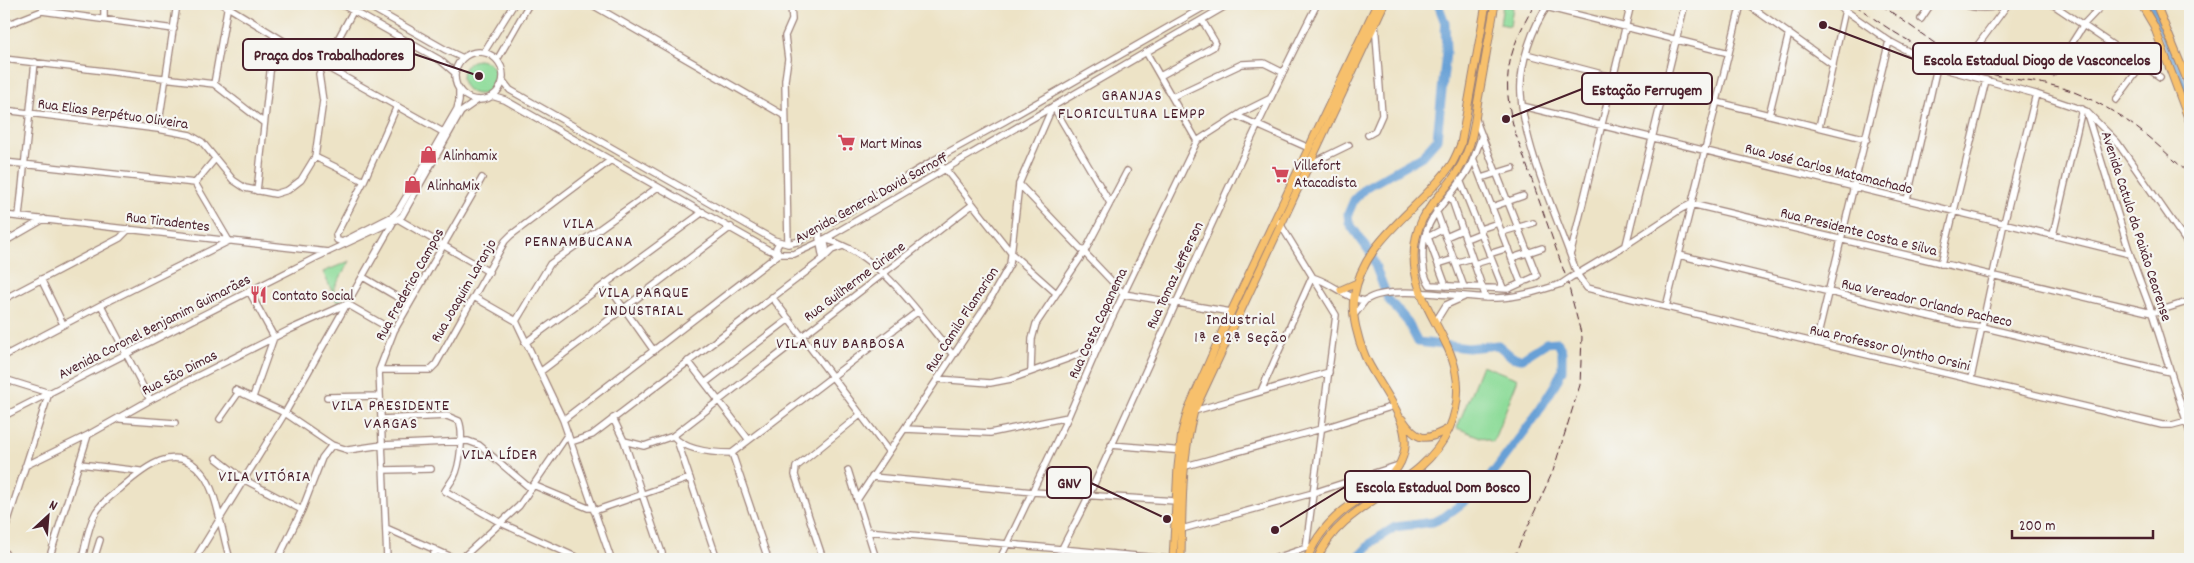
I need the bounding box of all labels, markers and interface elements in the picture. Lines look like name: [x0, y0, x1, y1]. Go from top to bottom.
callout: Praça dos Trabalhadores: [243, 39, 414, 70]
callout: Escola Estadual Diogo de Vasconcelos: [1913, 43, 2161, 74]
text: Praça dos Trabalhadores: [254, 45, 405, 68]
text: Escola Estadual Diogo de Vasconcelos: [1923, 50, 2151, 73]
callout: Estação Ferrugem: [1582, 73, 1712, 104]
text: Estação Ferrugem: [1592, 80, 1702, 103]
district label: GRANJAS FLORICULTURA LEMPP: [1058, 85, 1206, 126]
street label: Rua Elias Perpétuo Oliveira: [36, 94, 190, 137]
street label: Avenida Catulo da Paixão Cearense: [2094, 129, 2176, 325]
supermarket icon: Mart Minas: [836, 133, 856, 153]
place label: Mart Minas: [860, 134, 922, 156]
street label: Rua José Carlos Matamachado: [1742, 138, 1915, 201]
shop icon: Alinhamix: [419, 145, 439, 165]
place label: Alinhamix: [443, 146, 497, 168]
street label: Avenida General David Sarnoff: [791, 147, 953, 250]
place label: Villefort Atacadista: [1294, 156, 1357, 195]
supermarket icon: Villefort Atacadista: [1270, 164, 1290, 184]
shop icon: AlinhaMix: [403, 175, 423, 195]
place label: AlinhaMix: [427, 176, 480, 198]
street label: Rua Presidente Costa e Silva: [1778, 203, 1940, 263]
street label: Rua Tiradentes: [124, 207, 211, 239]
district label: VILA PERNAMBUCANA: [525, 213, 633, 254]
street label: Rua Tomaz Jefferson: [1141, 218, 1210, 333]
street label: Rua Frederico Campos: [371, 225, 451, 345]
street label: Rua Joaquim Laranjo: [426, 235, 504, 347]
street label: Rua Guilherme Ciriene: [800, 237, 911, 328]
street label: Rua Camilo Flamarion: [920, 263, 1005, 377]
street label: Rua Costa Capanema: [1064, 264, 1135, 383]
street label: Avenida Coronel Benjamim Guimarães: [55, 269, 255, 386]
street label: Rua Vereador Orlando Pacheco: [1839, 274, 2015, 334]
district label: VILA PARQUE INDUSTRIAL: [599, 282, 689, 323]
restaurant icon: Contato Social: [248, 285, 268, 305]
place label: Contato Social: [272, 286, 354, 308]
district label: Industrial 1ª e 2ª Seção: [1194, 309, 1288, 350]
street label: Rua Professor Olyntho Orsini: [1807, 320, 1972, 378]
district label: VILA RUY BARBOSA: [776, 333, 906, 356]
street label: Rua São Dimas: [138, 345, 222, 402]
district label: VILA PRESIDENTE VARGAS: [332, 395, 450, 436]
district label: VILA LÍDER: [462, 444, 538, 467]
district label: VILA VITÓRIA: [219, 466, 311, 489]
callout: GNV: [1047, 467, 1091, 498]
callout: Escola Estadual Dom Bosco: [1345, 471, 1530, 502]
text: GNV: [1057, 473, 1081, 496]
text: Escola Estadual Dom Bosco: [1356, 477, 1520, 500]
north arrow: [22, 490, 72, 540]
text: N: [45, 496, 60, 517]
scale bar: [2012, 508, 2153, 540]
text: 200 m: [2019, 516, 2056, 538]

